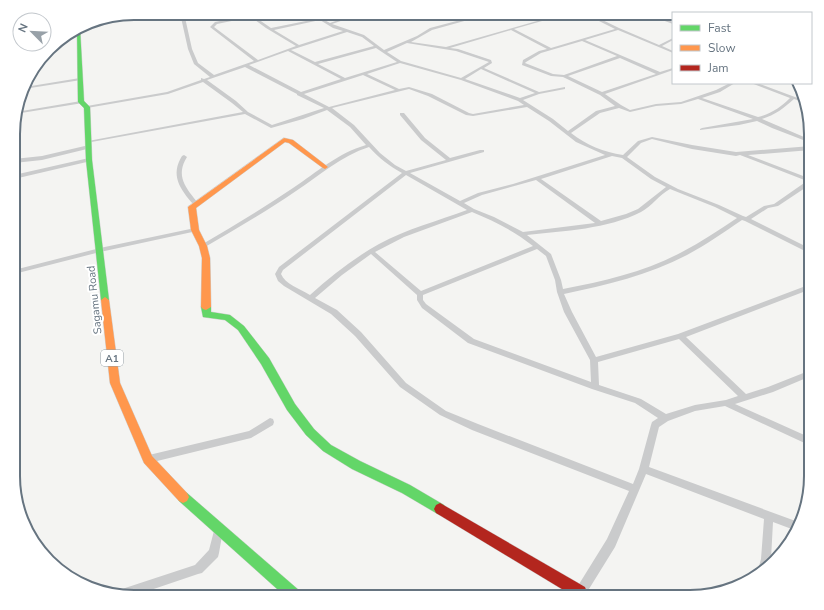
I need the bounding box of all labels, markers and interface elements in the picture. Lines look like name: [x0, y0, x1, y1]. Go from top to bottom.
north arrow: [12, 12, 52, 52]
legend: [672, 12, 812, 84]
text: Fast: [708, 20, 731, 36]
text: N: [15, 21, 32, 35]
text: Slow: [708, 40, 736, 56]
text: Jam: [707, 60, 729, 76]
street label: Sagamu Road: [83, 265, 106, 335]
road number: A1: [101, 350, 123, 366]

